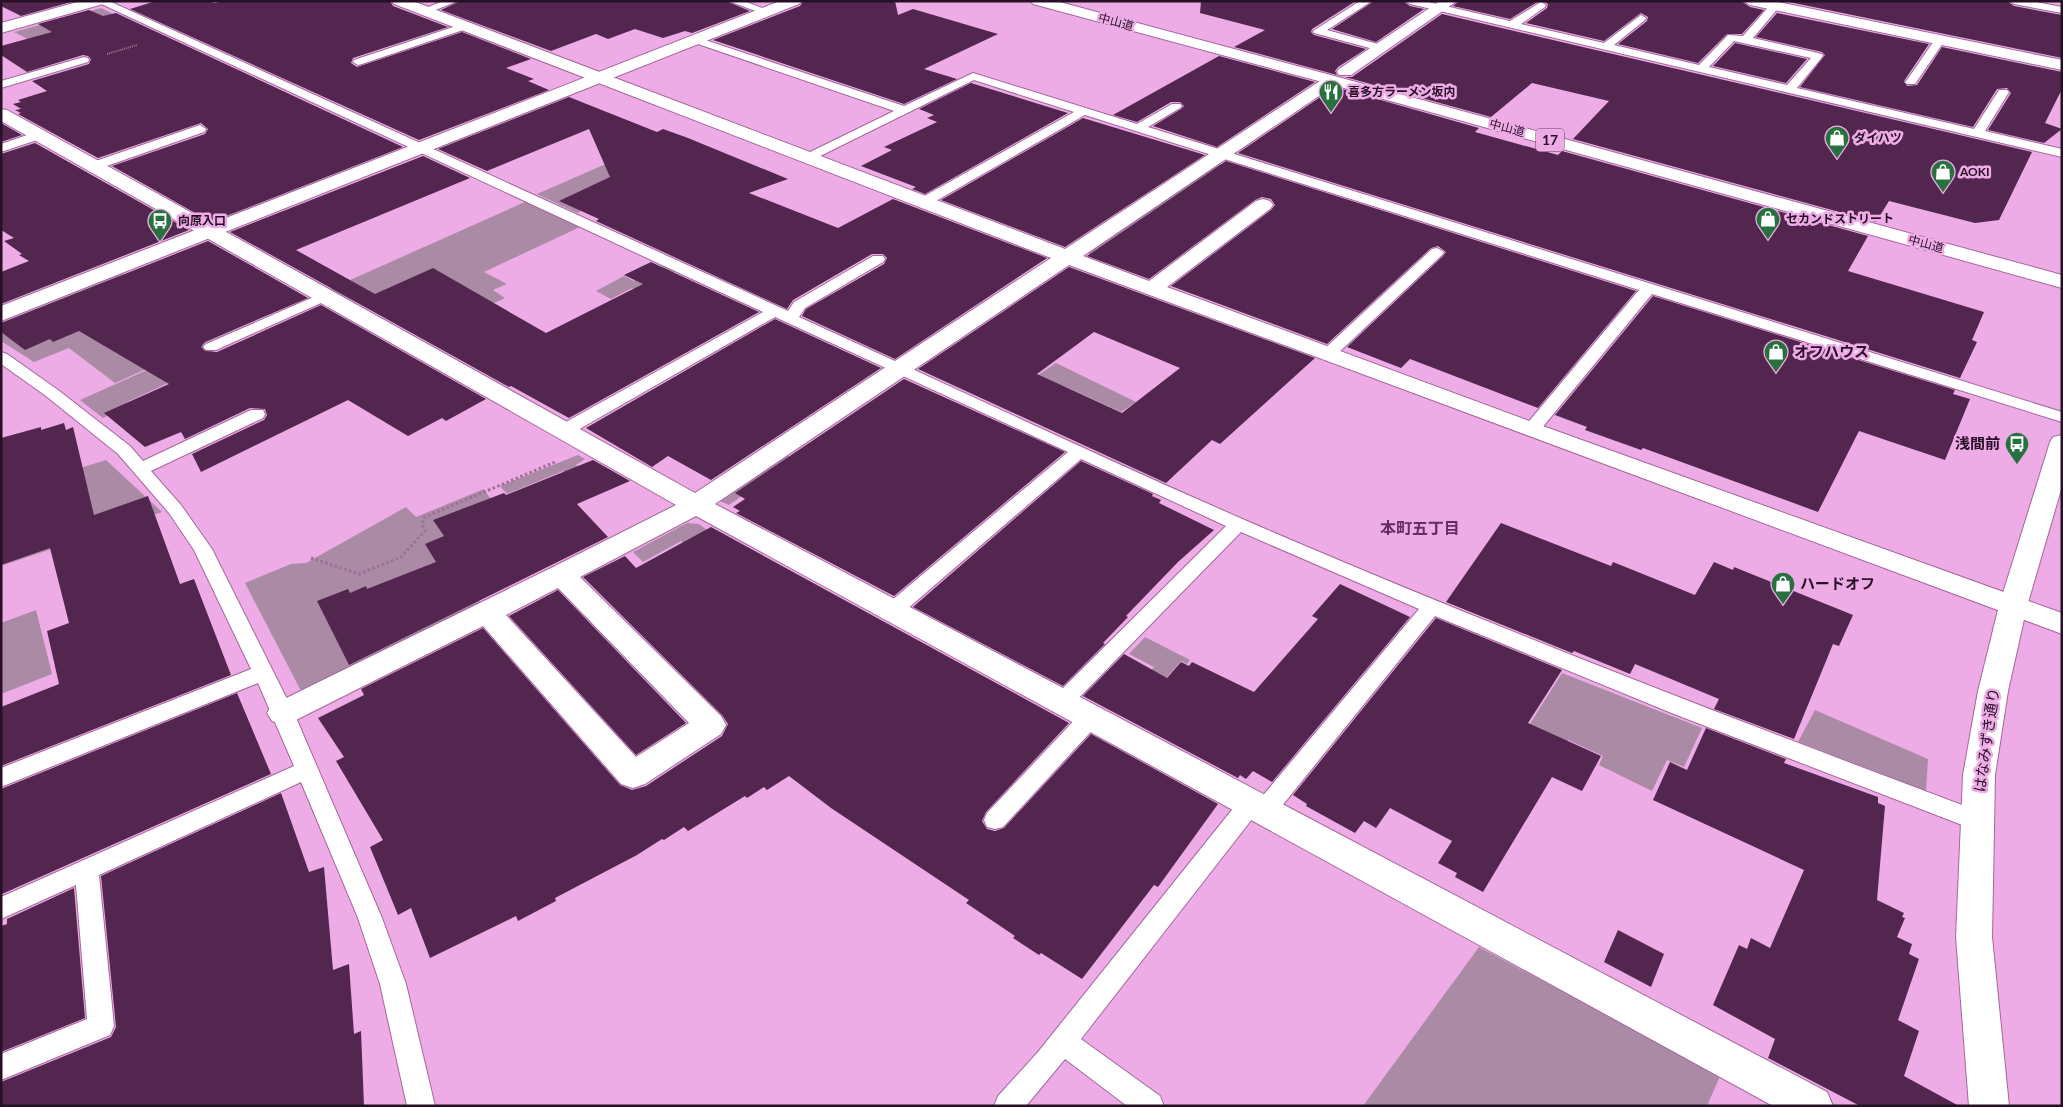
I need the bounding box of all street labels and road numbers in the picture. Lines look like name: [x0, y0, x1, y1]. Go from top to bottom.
street label: 中山道: [1097, 10, 1135, 33]
street label: 中山道: [1488, 116, 1526, 139]
road number: 17: [1536, 128, 1564, 152]
street label: 中山道: [1907, 232, 1945, 255]
street label: はなみずき通り: [1970, 687, 2002, 793]

